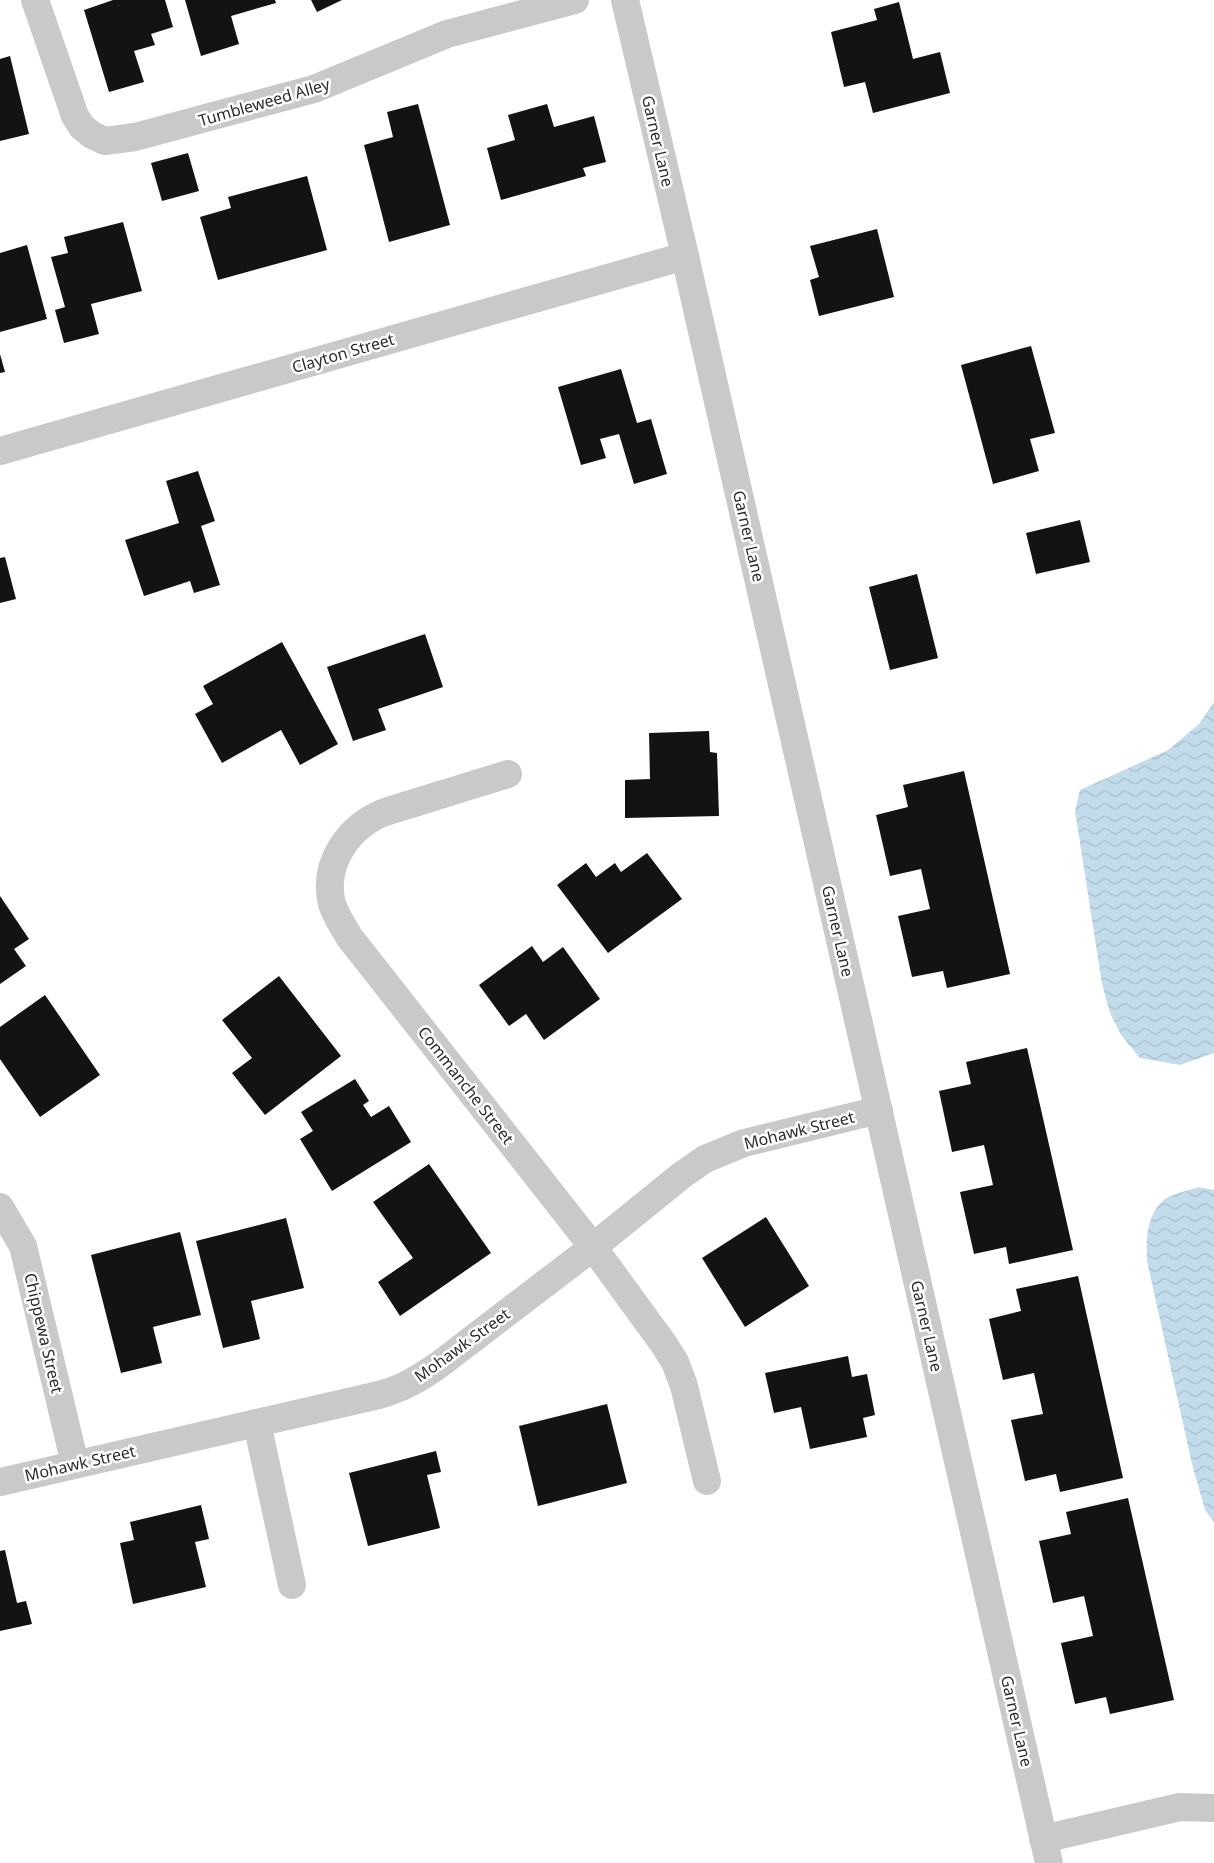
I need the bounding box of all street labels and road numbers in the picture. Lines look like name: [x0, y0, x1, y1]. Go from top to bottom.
street label: Tumbleweed Alley: [196, 73, 333, 131]
street label: Garner Lane: [637, 93, 679, 189]
street label: Clayton Street: [289, 328, 397, 378]
street label: Garner Lane: [728, 488, 770, 584]
street label: Garner Lane: [817, 883, 859, 979]
street label: Commanche Street: [413, 1021, 519, 1149]
street label: Mohawk Street: [742, 1106, 857, 1154]
street label: Chippewa Street: [19, 1271, 69, 1396]
street label: Garner Lane: [906, 1278, 948, 1374]
street label: Mohawk Street: [410, 1303, 514, 1387]
street label: Mohawk Street: [22, 1440, 138, 1486]
street label: Garner Lane: [996, 1673, 1038, 1769]

